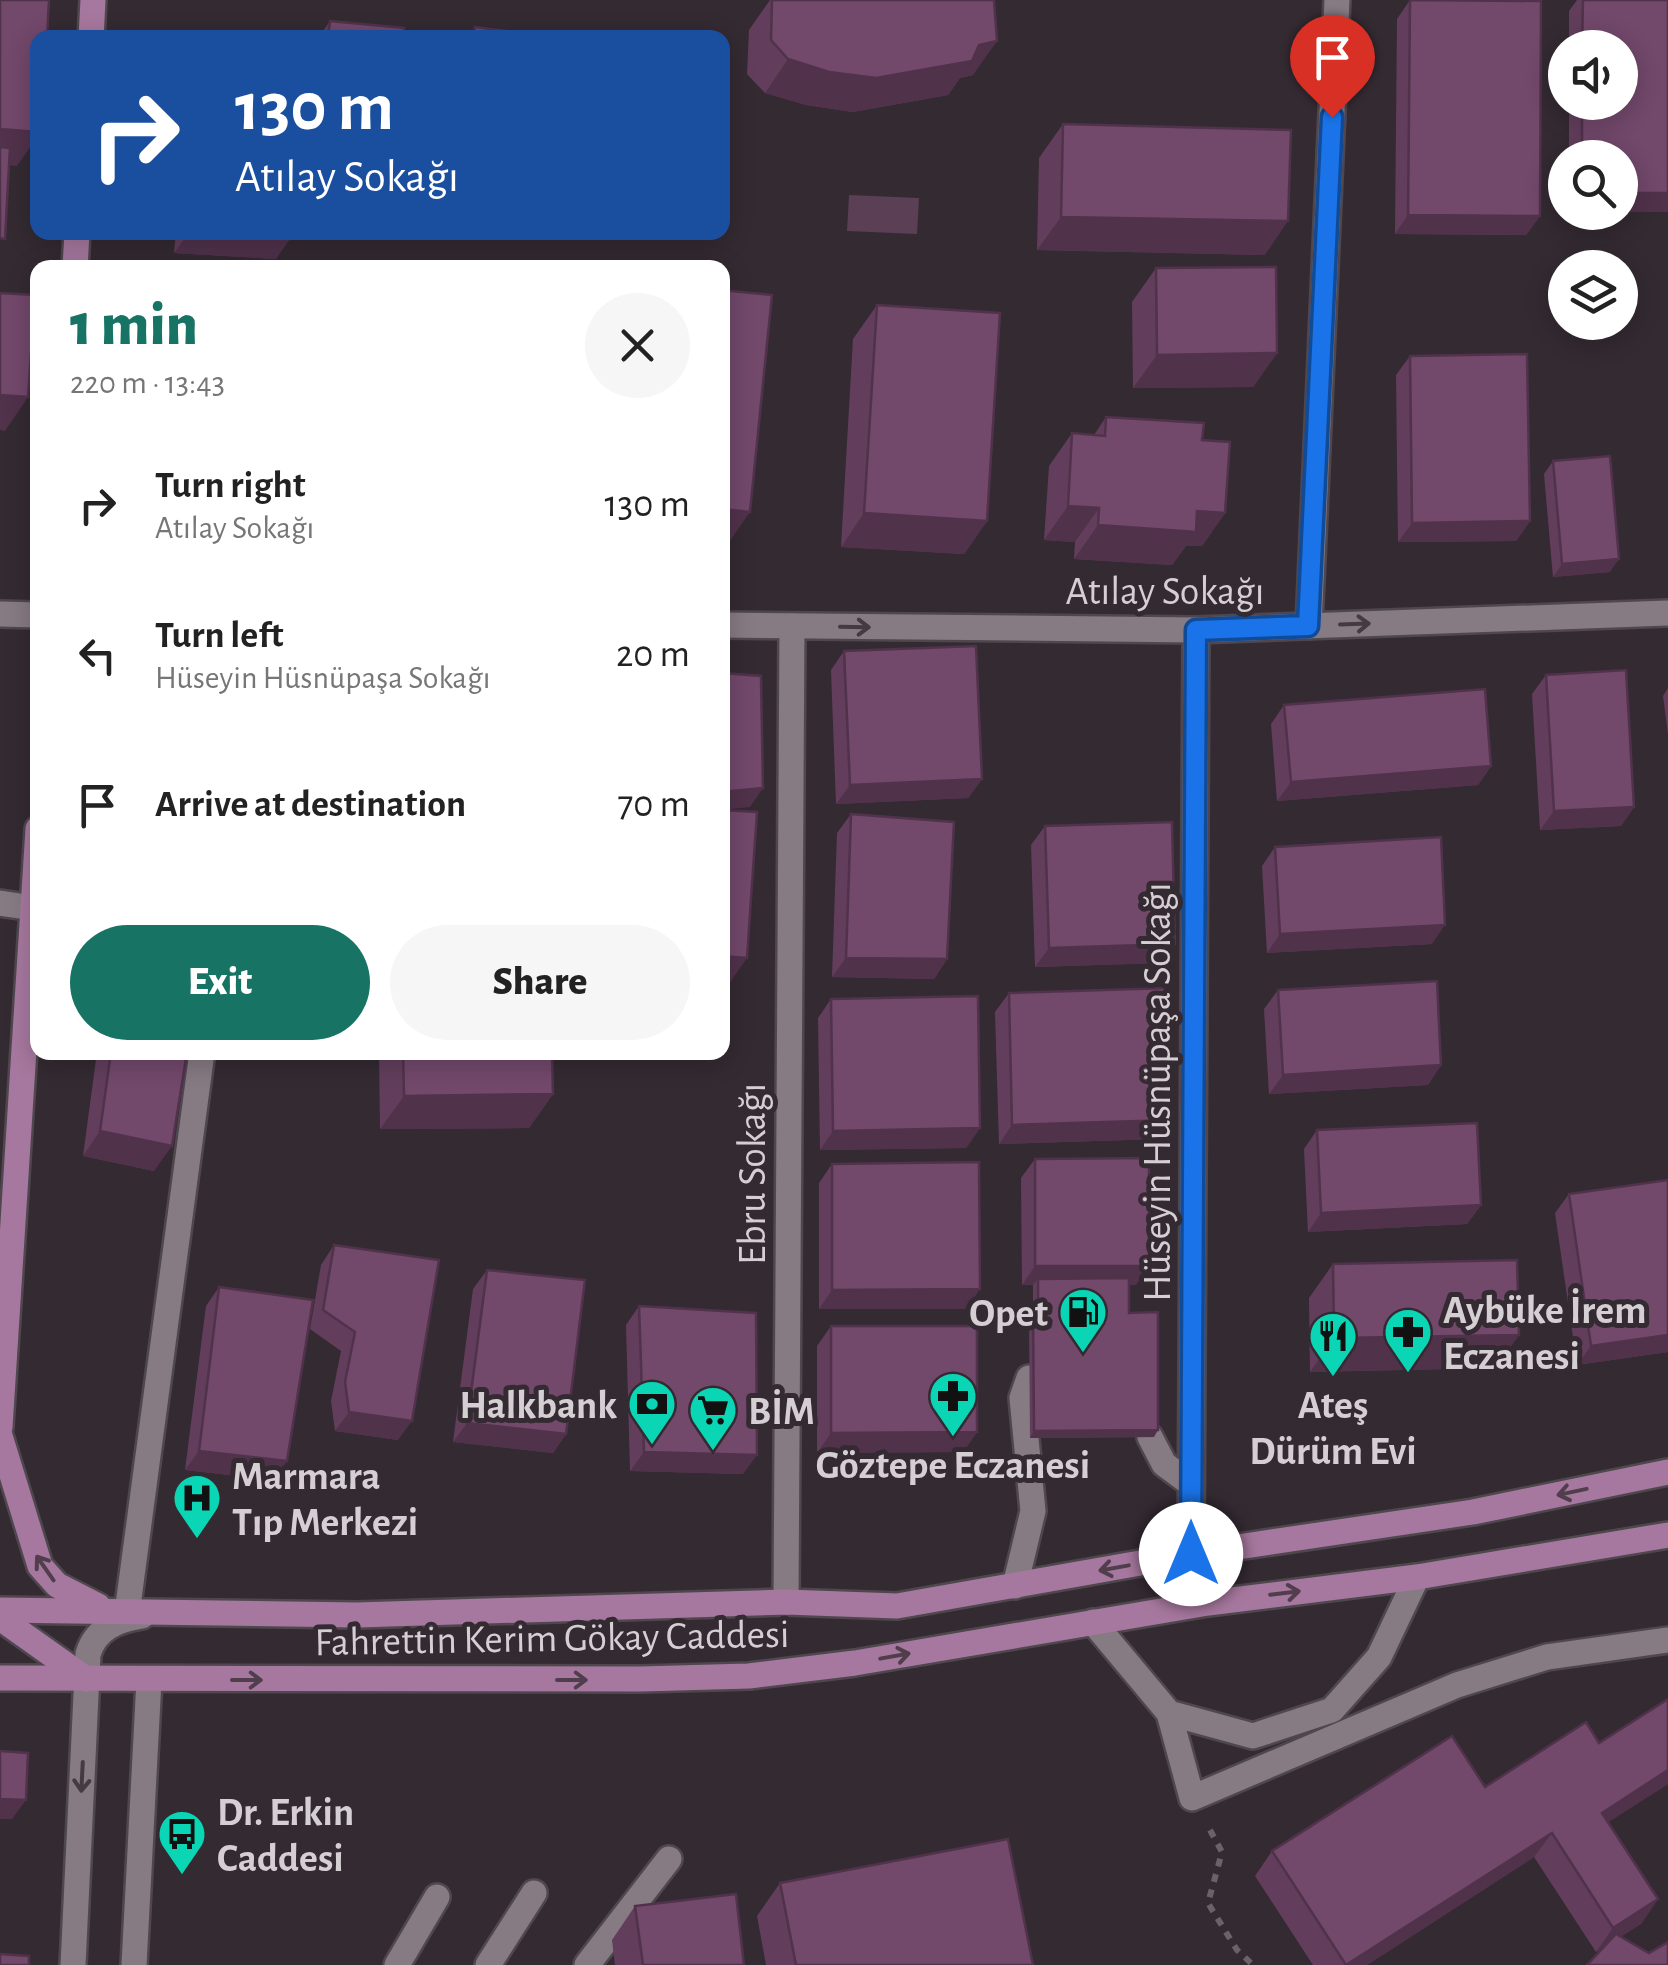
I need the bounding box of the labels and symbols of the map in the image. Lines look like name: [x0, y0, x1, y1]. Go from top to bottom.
pin: [1290, 15, 1375, 118]
street label: Atılay Sokağı: [1065, 572, 1265, 612]
one-way arrow: [1338, 615, 1370, 634]
one-way arrow: [838, 617, 870, 636]
street label: Hüseyin Hüsnüpaşa Sokağı: [1138, 882, 1178, 1302]
street label: Ebru Sokağı: [733, 1083, 773, 1265]
fuel station icon: Opet: [1057, 1286, 1109, 1354]
place label: Aybüke İrem Eczanesi: [1443, 1288, 1646, 1377]
place label: Opet: [969, 1294, 1048, 1334]
pharmacy icon: Aybüke İrem Eczanesi: [1382, 1306, 1434, 1374]
restaurant icon: Ateş Dürüm Evi: [1307, 1310, 1359, 1378]
pharmacy icon: Göztepe Eczanesi: [927, 1370, 979, 1438]
bank icon: Halkbank: [626, 1378, 678, 1446]
supermarket icon: BİM: [687, 1384, 739, 1452]
place label: Halkbank: [459, 1386, 617, 1426]
place label: Ateş Dürüm Evi: [1249, 1386, 1417, 1472]
place label: BİM: [748, 1389, 815, 1432]
place label: Göztepe Eczanesi: [816, 1446, 1090, 1486]
place label: Marmara Tıp Merkezi: [232, 1457, 418, 1543]
hospital icon: Marmara Tıp Merkezi: [171, 1472, 223, 1540]
one-way arrow: [1557, 1483, 1589, 1502]
position arrow: [1139, 1502, 1243, 1606]
one-way arrow: [35, 1555, 56, 1583]
one-way arrow: [1098, 1559, 1131, 1578]
one-way arrow: [1268, 1583, 1301, 1602]
street label: Fahrettin Kerim Gökay Caddesi: [314, 1615, 790, 1663]
one-way arrow: [878, 1646, 911, 1665]
one-way arrow: [230, 1670, 262, 1690]
one-way arrow: [555, 1670, 587, 1689]
one-way arrow: [72, 1760, 91, 1792]
place label: Dr. Erkin Caddesi: [217, 1793, 354, 1879]
bus stop icon: Dr. Erkin Caddesi: [156, 1808, 208, 1876]

